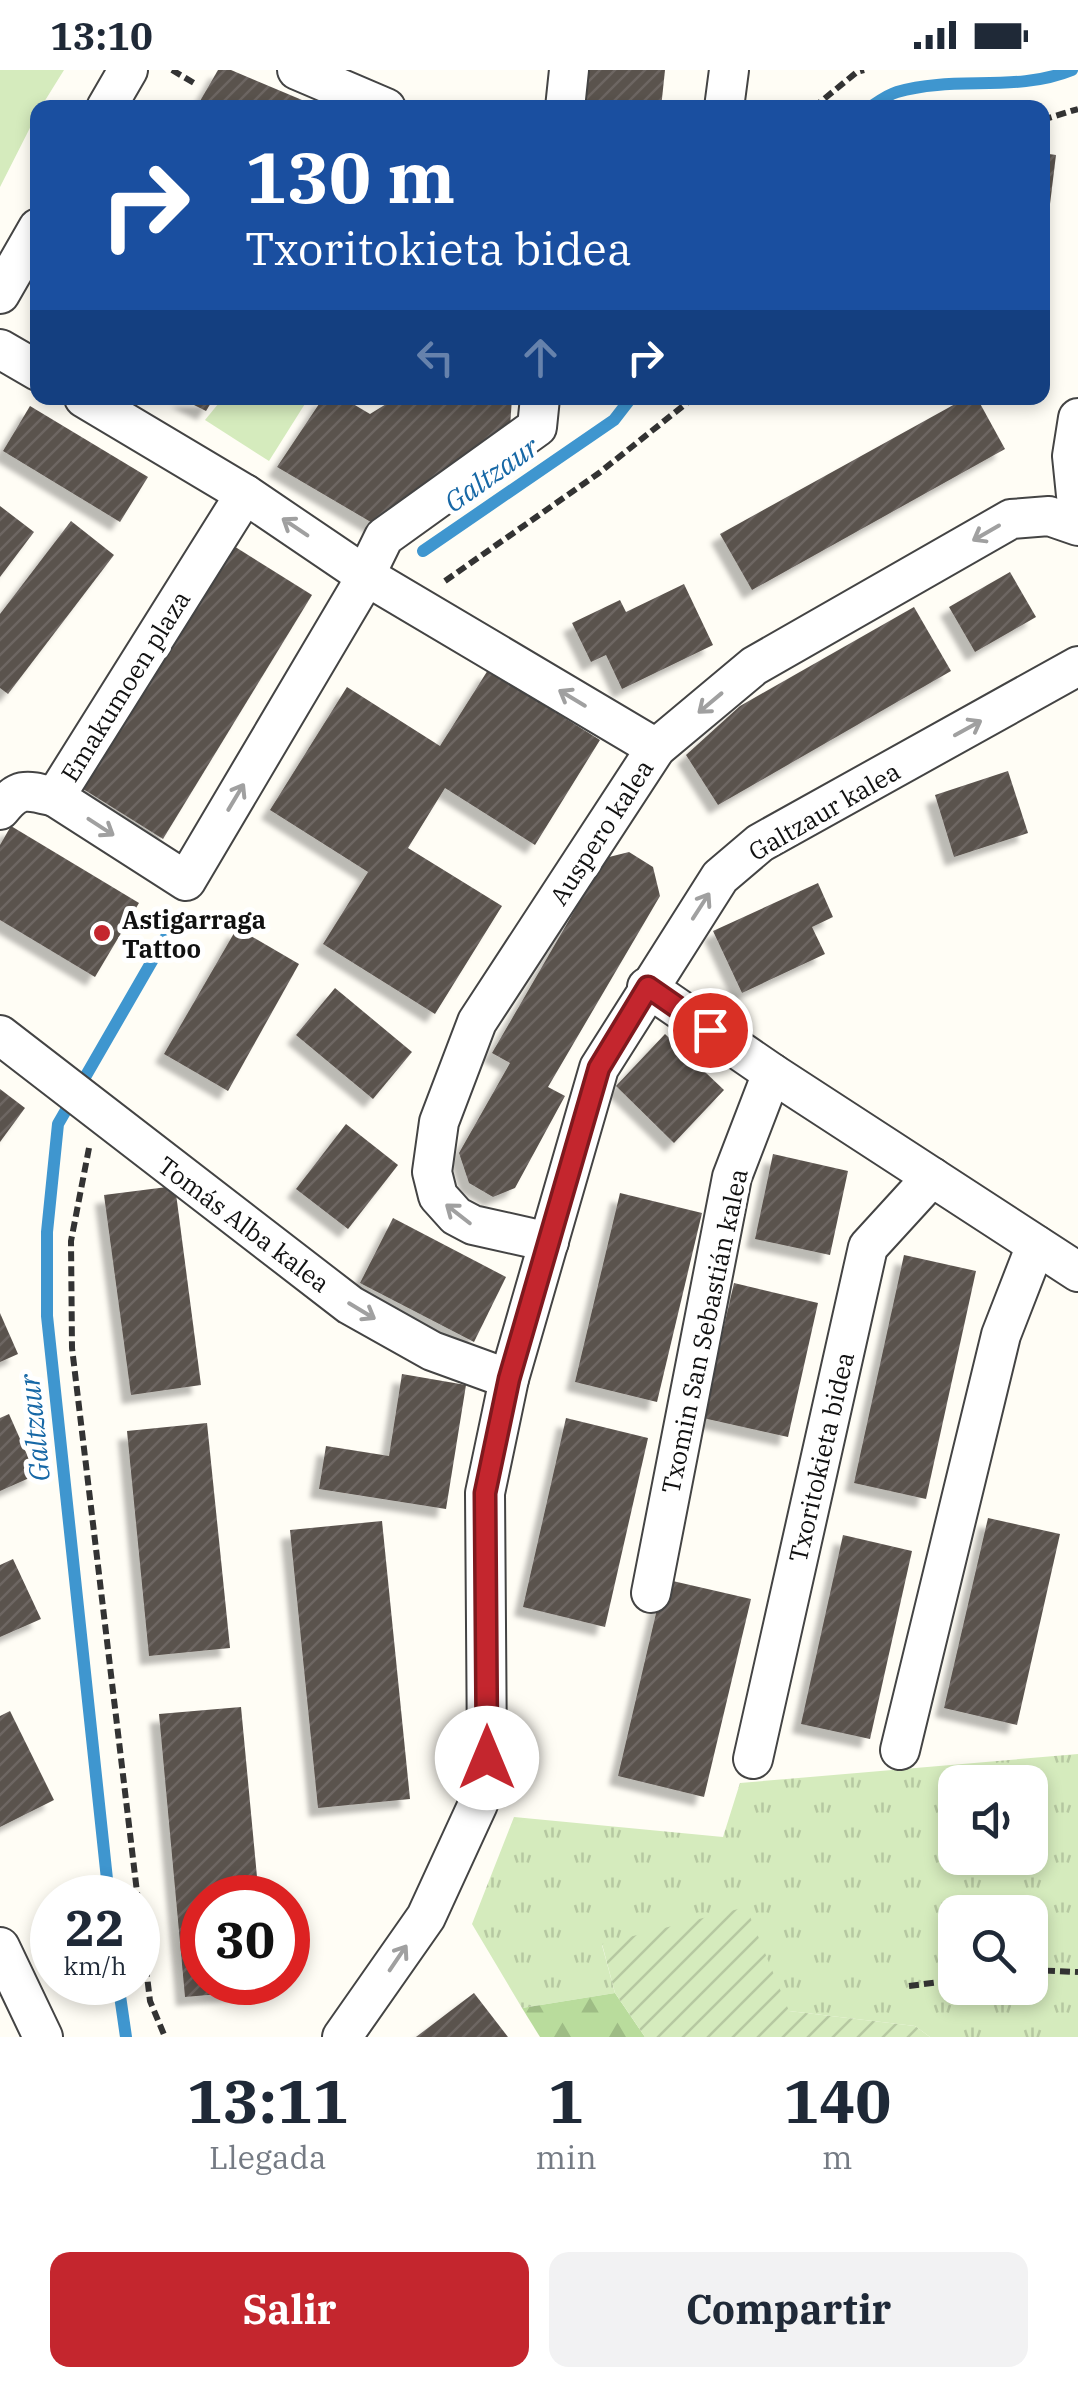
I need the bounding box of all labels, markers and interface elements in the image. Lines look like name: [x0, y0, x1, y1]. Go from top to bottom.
text: 13:10: [50, 11, 153, 60]
text: 130 m: [245, 131, 455, 222]
icon: right: [80, 140, 210, 270]
text: Txoritokieta bidea: [245, 219, 632, 277]
icon: left: [408, 330, 463, 385]
icon: ahead: [513, 330, 568, 385]
icon: right: [618, 330, 673, 385]
water label: Galtzaur: [436, 428, 546, 520]
one-way arrow: [282, 517, 310, 538]
one-way arrow: [972, 524, 1002, 544]
street label: Emakumoen plaza: [53, 584, 197, 788]
one-way arrow: [558, 688, 587, 708]
one-way arrow: [697, 692, 723, 714]
one-way arrow: [953, 718, 983, 738]
street label: Auspero kalea: [542, 753, 660, 911]
street label: Galtzaur kalea: [742, 754, 906, 868]
one-way arrow: [226, 783, 246, 812]
one-way arrow: [86, 816, 114, 837]
one-way arrow: [690, 892, 711, 920]
place label: Astigarraga Tattoo: [122, 903, 266, 965]
marker: Astigarraga Tattoo: [91, 922, 113, 944]
pin: [668, 988, 753, 1073]
icon: arrive: [683, 1003, 738, 1058]
street label: Tomás Alba kalea: [151, 1149, 337, 1299]
street label: Txomin San Sebastián kalea: [653, 1166, 755, 1496]
one-way arrow: [445, 1203, 471, 1225]
one-way arrow: [347, 1301, 375, 1321]
street label: Txoritokieta bidea: [781, 1349, 861, 1565]
water label: Galtzaur: [10, 1372, 58, 1483]
position arrow: [435, 1706, 539, 1810]
map controls: [938, 1765, 1048, 2005]
button: sound: [938, 1765, 1048, 1875]
speed limit sign: 30: [180, 1875, 310, 2005]
text: 22: [65, 1895, 125, 1960]
button: search: [938, 1895, 1048, 2005]
one-way arrow: [388, 1944, 409, 1972]
text: km/h: [63, 1949, 127, 1982]
text: 13:11: [187, 2061, 349, 2140]
text: 1: [548, 2061, 584, 2140]
text: 140: [783, 2061, 891, 2140]
text: Llegada: [209, 2136, 327, 2178]
text: min: [536, 2136, 597, 2178]
text: m: [822, 2136, 853, 2178]
button: Salir: [50, 2252, 529, 2367]
button: Compartir: [549, 2252, 1028, 2367]

